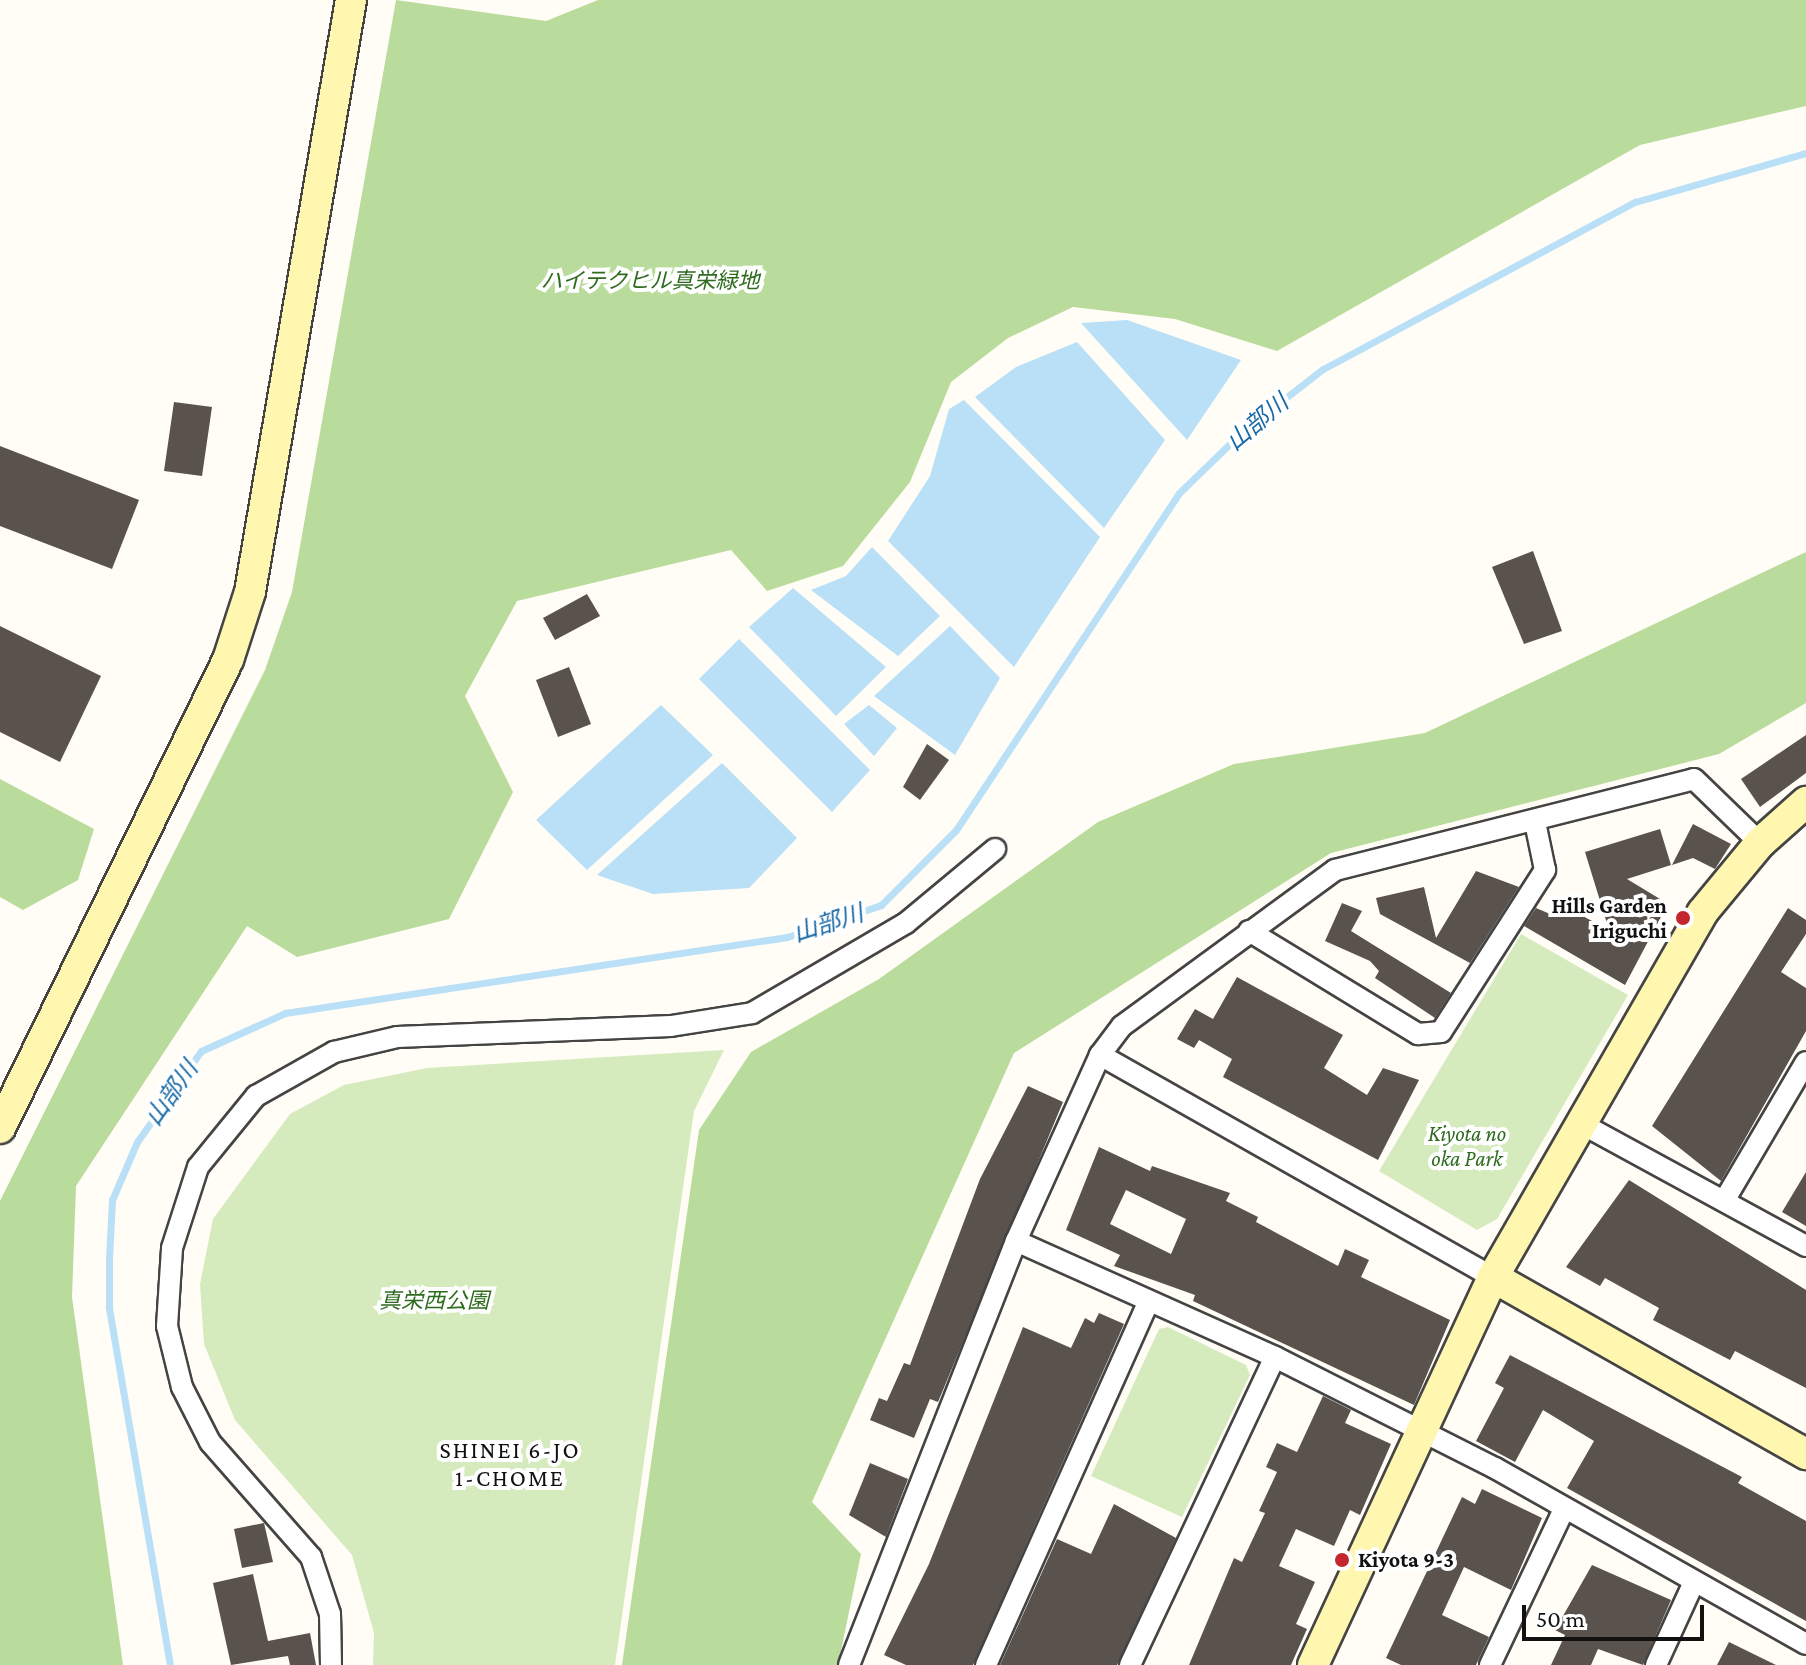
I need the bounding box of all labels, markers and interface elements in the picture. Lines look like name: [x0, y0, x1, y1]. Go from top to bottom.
park label: ハイテクヒル真栄緑地: [540, 268, 760, 294]
water label: 山部川: [1220, 388, 1294, 456]
place label: Hills Garden Iriguchi: [1552, 892, 1667, 944]
water label: 山部川: [789, 898, 867, 948]
marker: Hills Garden Iriguchi: [1674, 909, 1692, 927]
water label: 山部川: [139, 1055, 203, 1131]
park label: Kiyota no oka Park: [1428, 1120, 1506, 1172]
park label: 真栄西公園: [379, 1288, 489, 1314]
district label: SHINEI 6-JO 1-CHOME: [439, 1436, 581, 1492]
place label: Kiyota 9-3: [1358, 1547, 1454, 1573]
marker: Kiyota 9-3: [1333, 1551, 1351, 1569]
scale bar: [1526, 1589, 1708, 1639]
text: 50 m: [1536, 1605, 1585, 1632]

